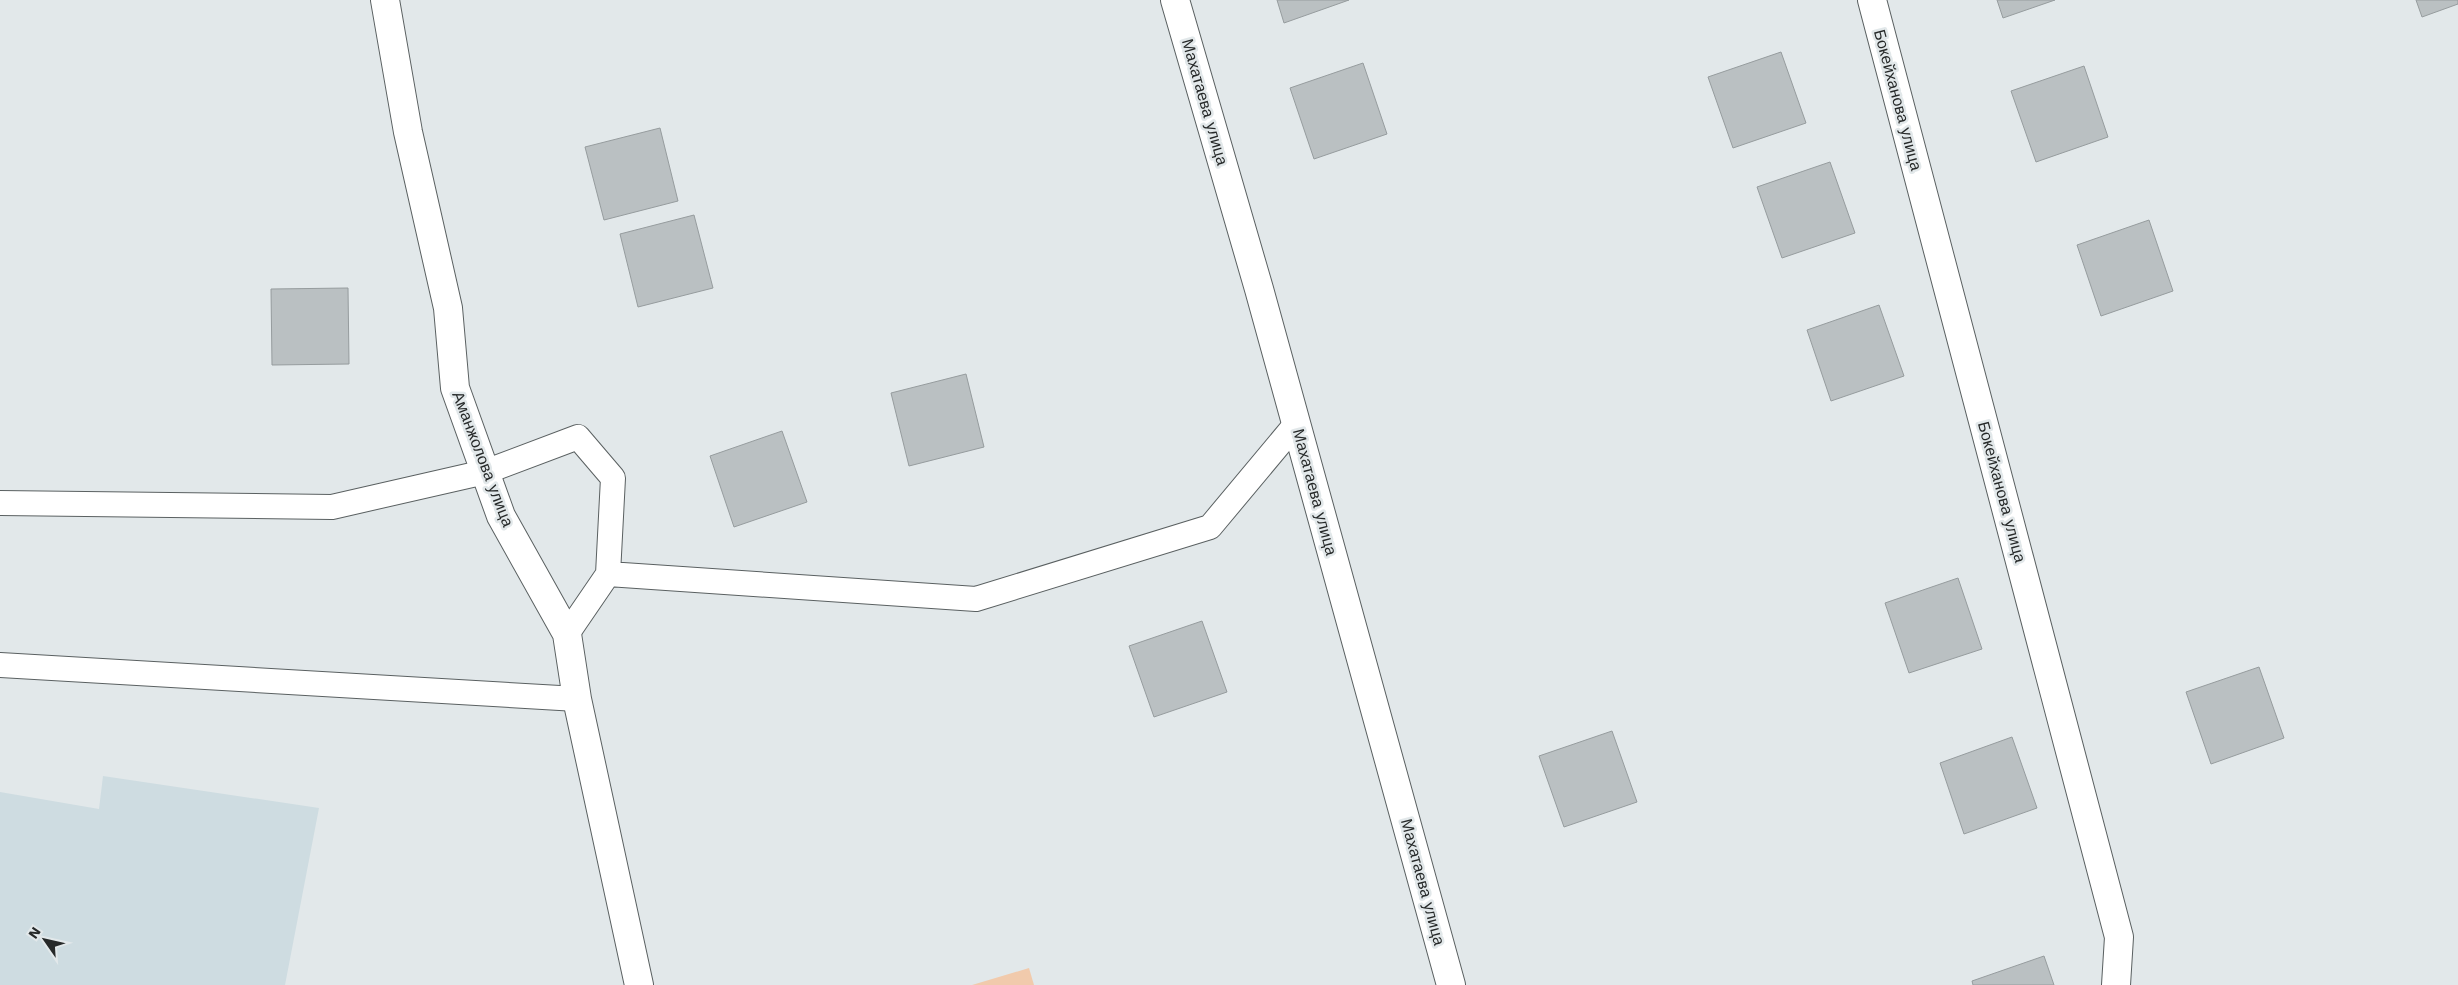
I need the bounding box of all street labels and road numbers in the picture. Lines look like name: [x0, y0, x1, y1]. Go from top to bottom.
street label: Бокейханова улица: [1870, 27, 1926, 173]
street label: Махатаева улица: [1178, 37, 1232, 167]
street label: Аманжолова улица: [448, 389, 518, 530]
street label: Бокейханова улица: [1974, 419, 2030, 565]
street label: Махатаева улица: [1289, 427, 1341, 558]
street label: Махатаева улица: [1397, 817, 1449, 948]

